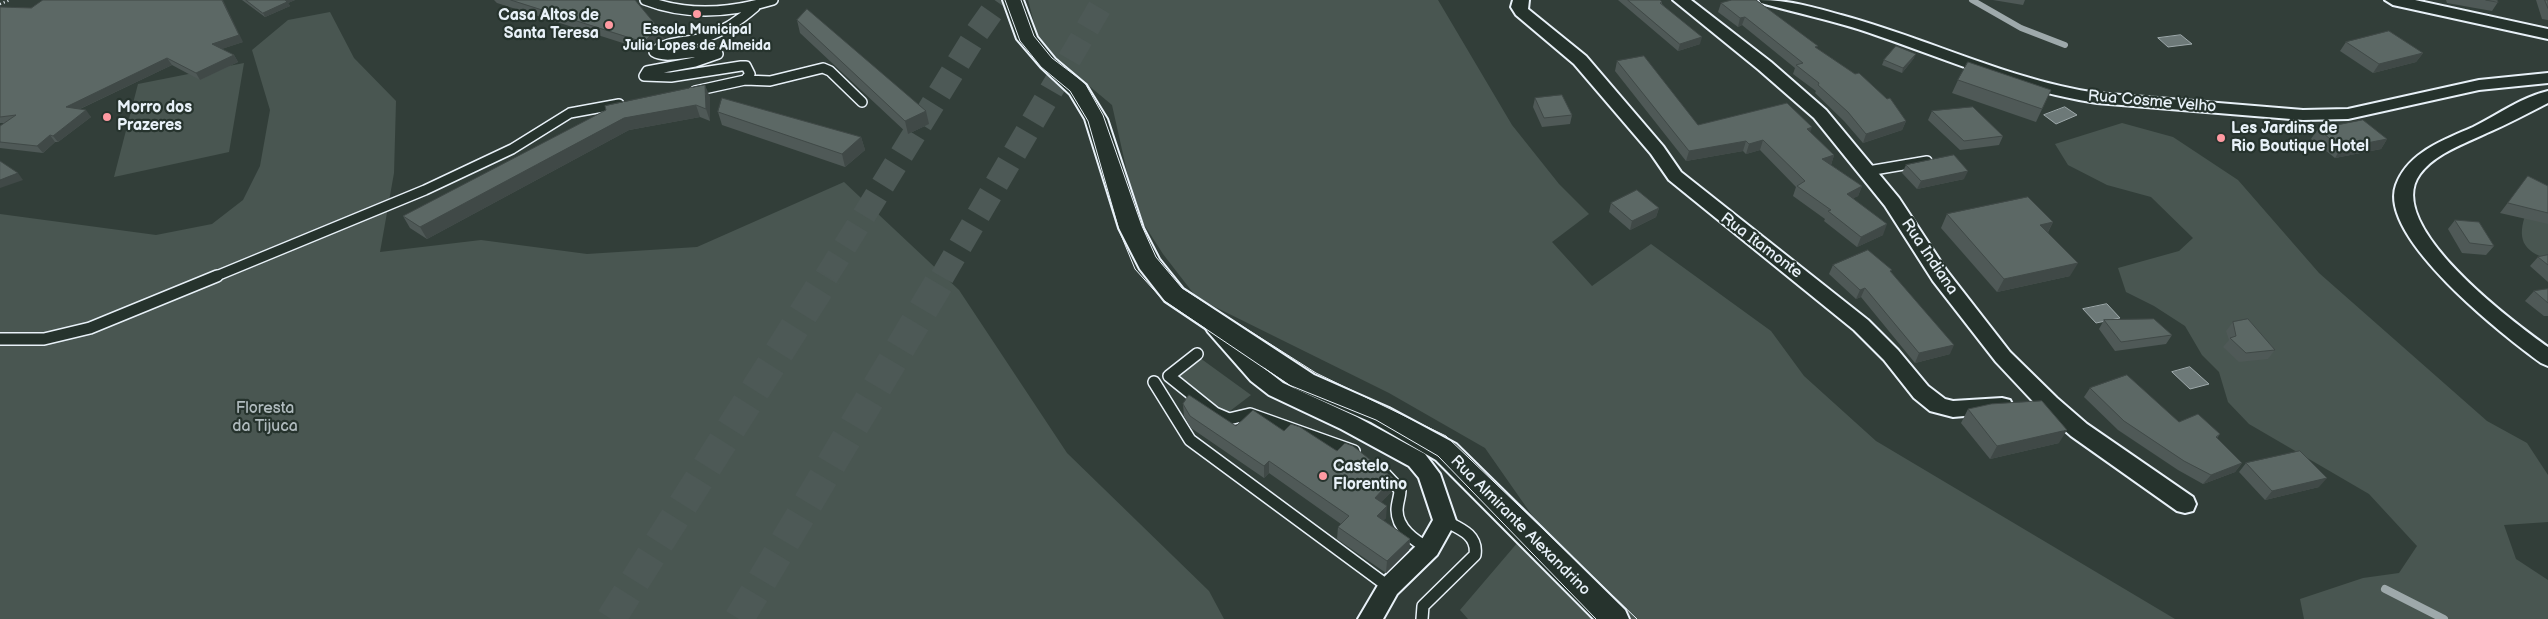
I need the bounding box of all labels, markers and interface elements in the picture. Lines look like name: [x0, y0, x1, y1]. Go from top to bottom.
place label: Casa Altos de Santa Teresa: [498, 6, 599, 44]
marker: Escola Municipal Julia Lopes de Almeida: [691, 8, 703, 20]
marker: Casa Altos de Santa Teresa: [603, 19, 615, 31]
place label: Escola Municipal Julia Lopes de Almeida: [623, 22, 771, 54]
street label: Rua Cosme Velho: [2087, 87, 2217, 117]
place label: Morro dos Prazeres: [117, 98, 192, 136]
marker: Morro dos Prazeres: [101, 111, 113, 123]
place label: Les Jardins de Rio Boutique Hotel: [2231, 119, 2369, 157]
marker: Les Jardins de Rio Boutique Hotel: [2215, 132, 2227, 144]
street label: Rua Itamonte: [1716, 209, 1806, 283]
street label: Rua Indiana: [1897, 215, 1961, 299]
park label: Floresta da Tijuca: [232, 399, 298, 437]
street label: Rua Almirante Alexandrino: [1446, 452, 1594, 600]
place label: Castelo Florentino: [1333, 457, 1407, 495]
marker: Castelo Florentino: [1317, 470, 1329, 482]

